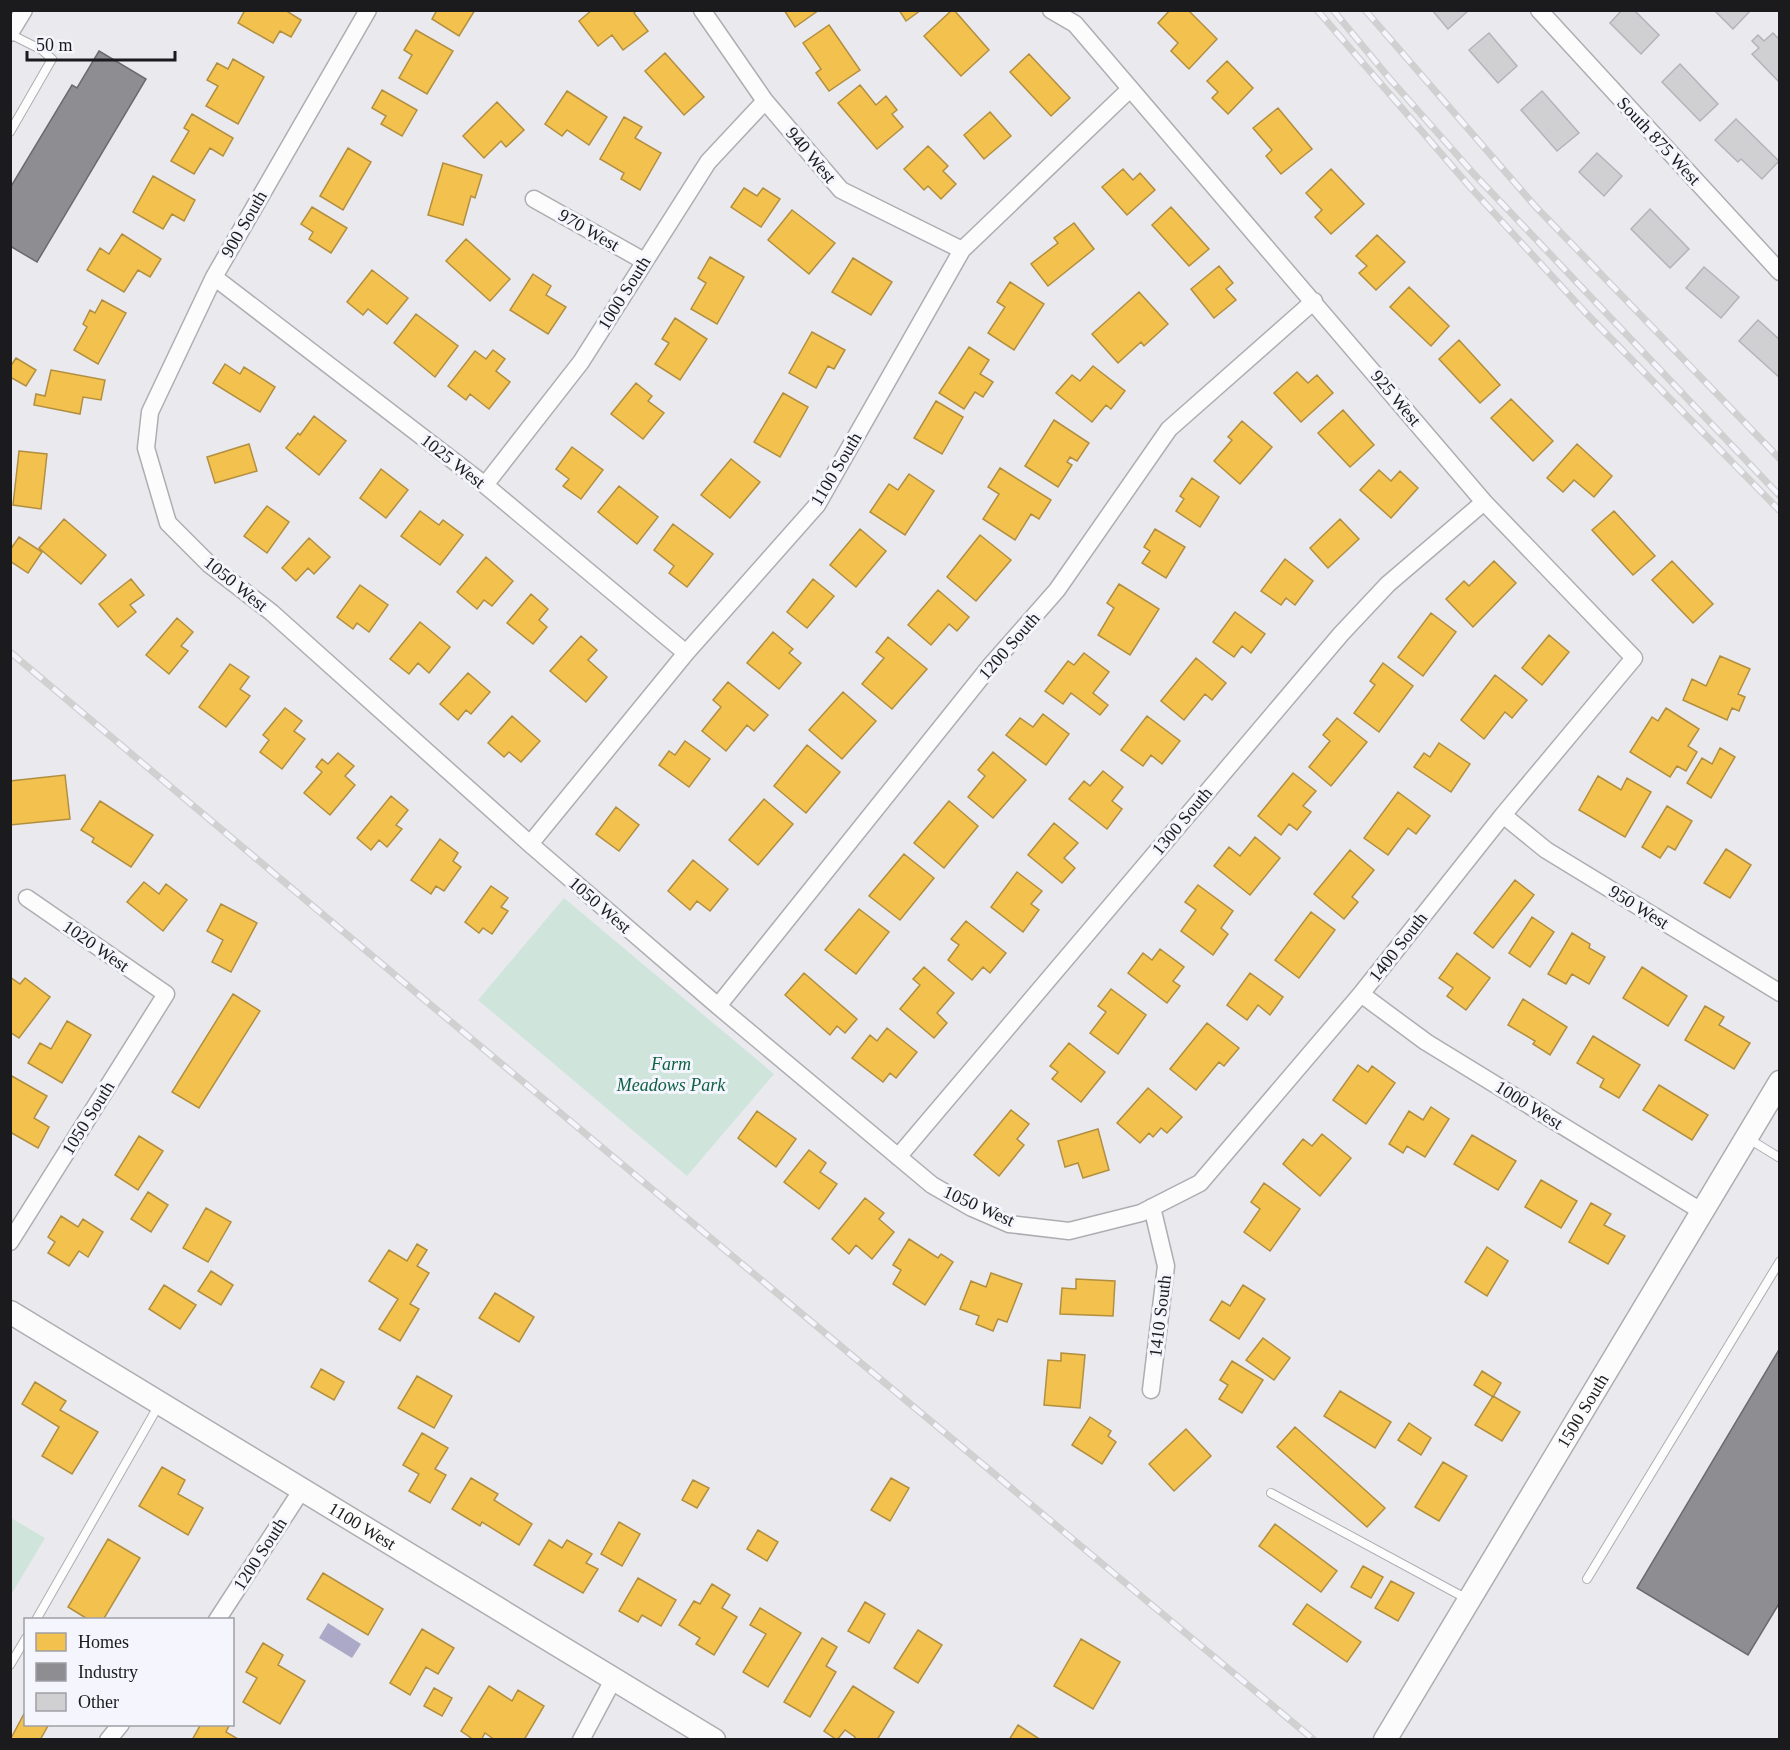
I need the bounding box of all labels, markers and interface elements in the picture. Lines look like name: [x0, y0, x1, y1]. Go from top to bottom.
scale bar: [27, 24, 176, 62]
text: 50 m: [36, 35, 73, 55]
street label: South 875 West: [1613, 93, 1705, 189]
street label: 940 West: [782, 123, 840, 187]
street label: 900 South: [217, 187, 271, 261]
street label: 970 West: [555, 205, 623, 255]
street label: 1000 South: [594, 253, 654, 333]
street label: 925 West: [1367, 366, 1425, 430]
street label: 1100 South: [806, 429, 866, 509]
street label: 1025 West: [417, 430, 489, 492]
street label: 1050 West: [200, 552, 272, 616]
street label: 1200 South: [974, 608, 1044, 684]
street label: 1300 South: [1148, 783, 1216, 859]
street label: 1050 West: [565, 873, 635, 937]
street label: 950 West: [1605, 881, 1673, 933]
street label: 1400 South: [1365, 908, 1431, 986]
street label: 1020 West: [59, 916, 133, 976]
park label: Farm Meadows Park: [616, 1054, 726, 1095]
street label: 1000 West: [1492, 1076, 1566, 1134]
street label: 1050 South: [58, 1078, 118, 1158]
street label: 1050 West: [940, 1181, 1018, 1231]
street label: 1410 South: [1145, 1274, 1175, 1358]
street label: 1500 South: [1553, 1370, 1612, 1451]
street label: 1100 West: [325, 1498, 399, 1554]
street label: 1200 South: [229, 1514, 291, 1594]
legend: [24, 1618, 234, 1726]
text: Homes: [78, 1632, 129, 1652]
text: Industry: [78, 1662, 138, 1682]
text: Other: [78, 1692, 119, 1712]

